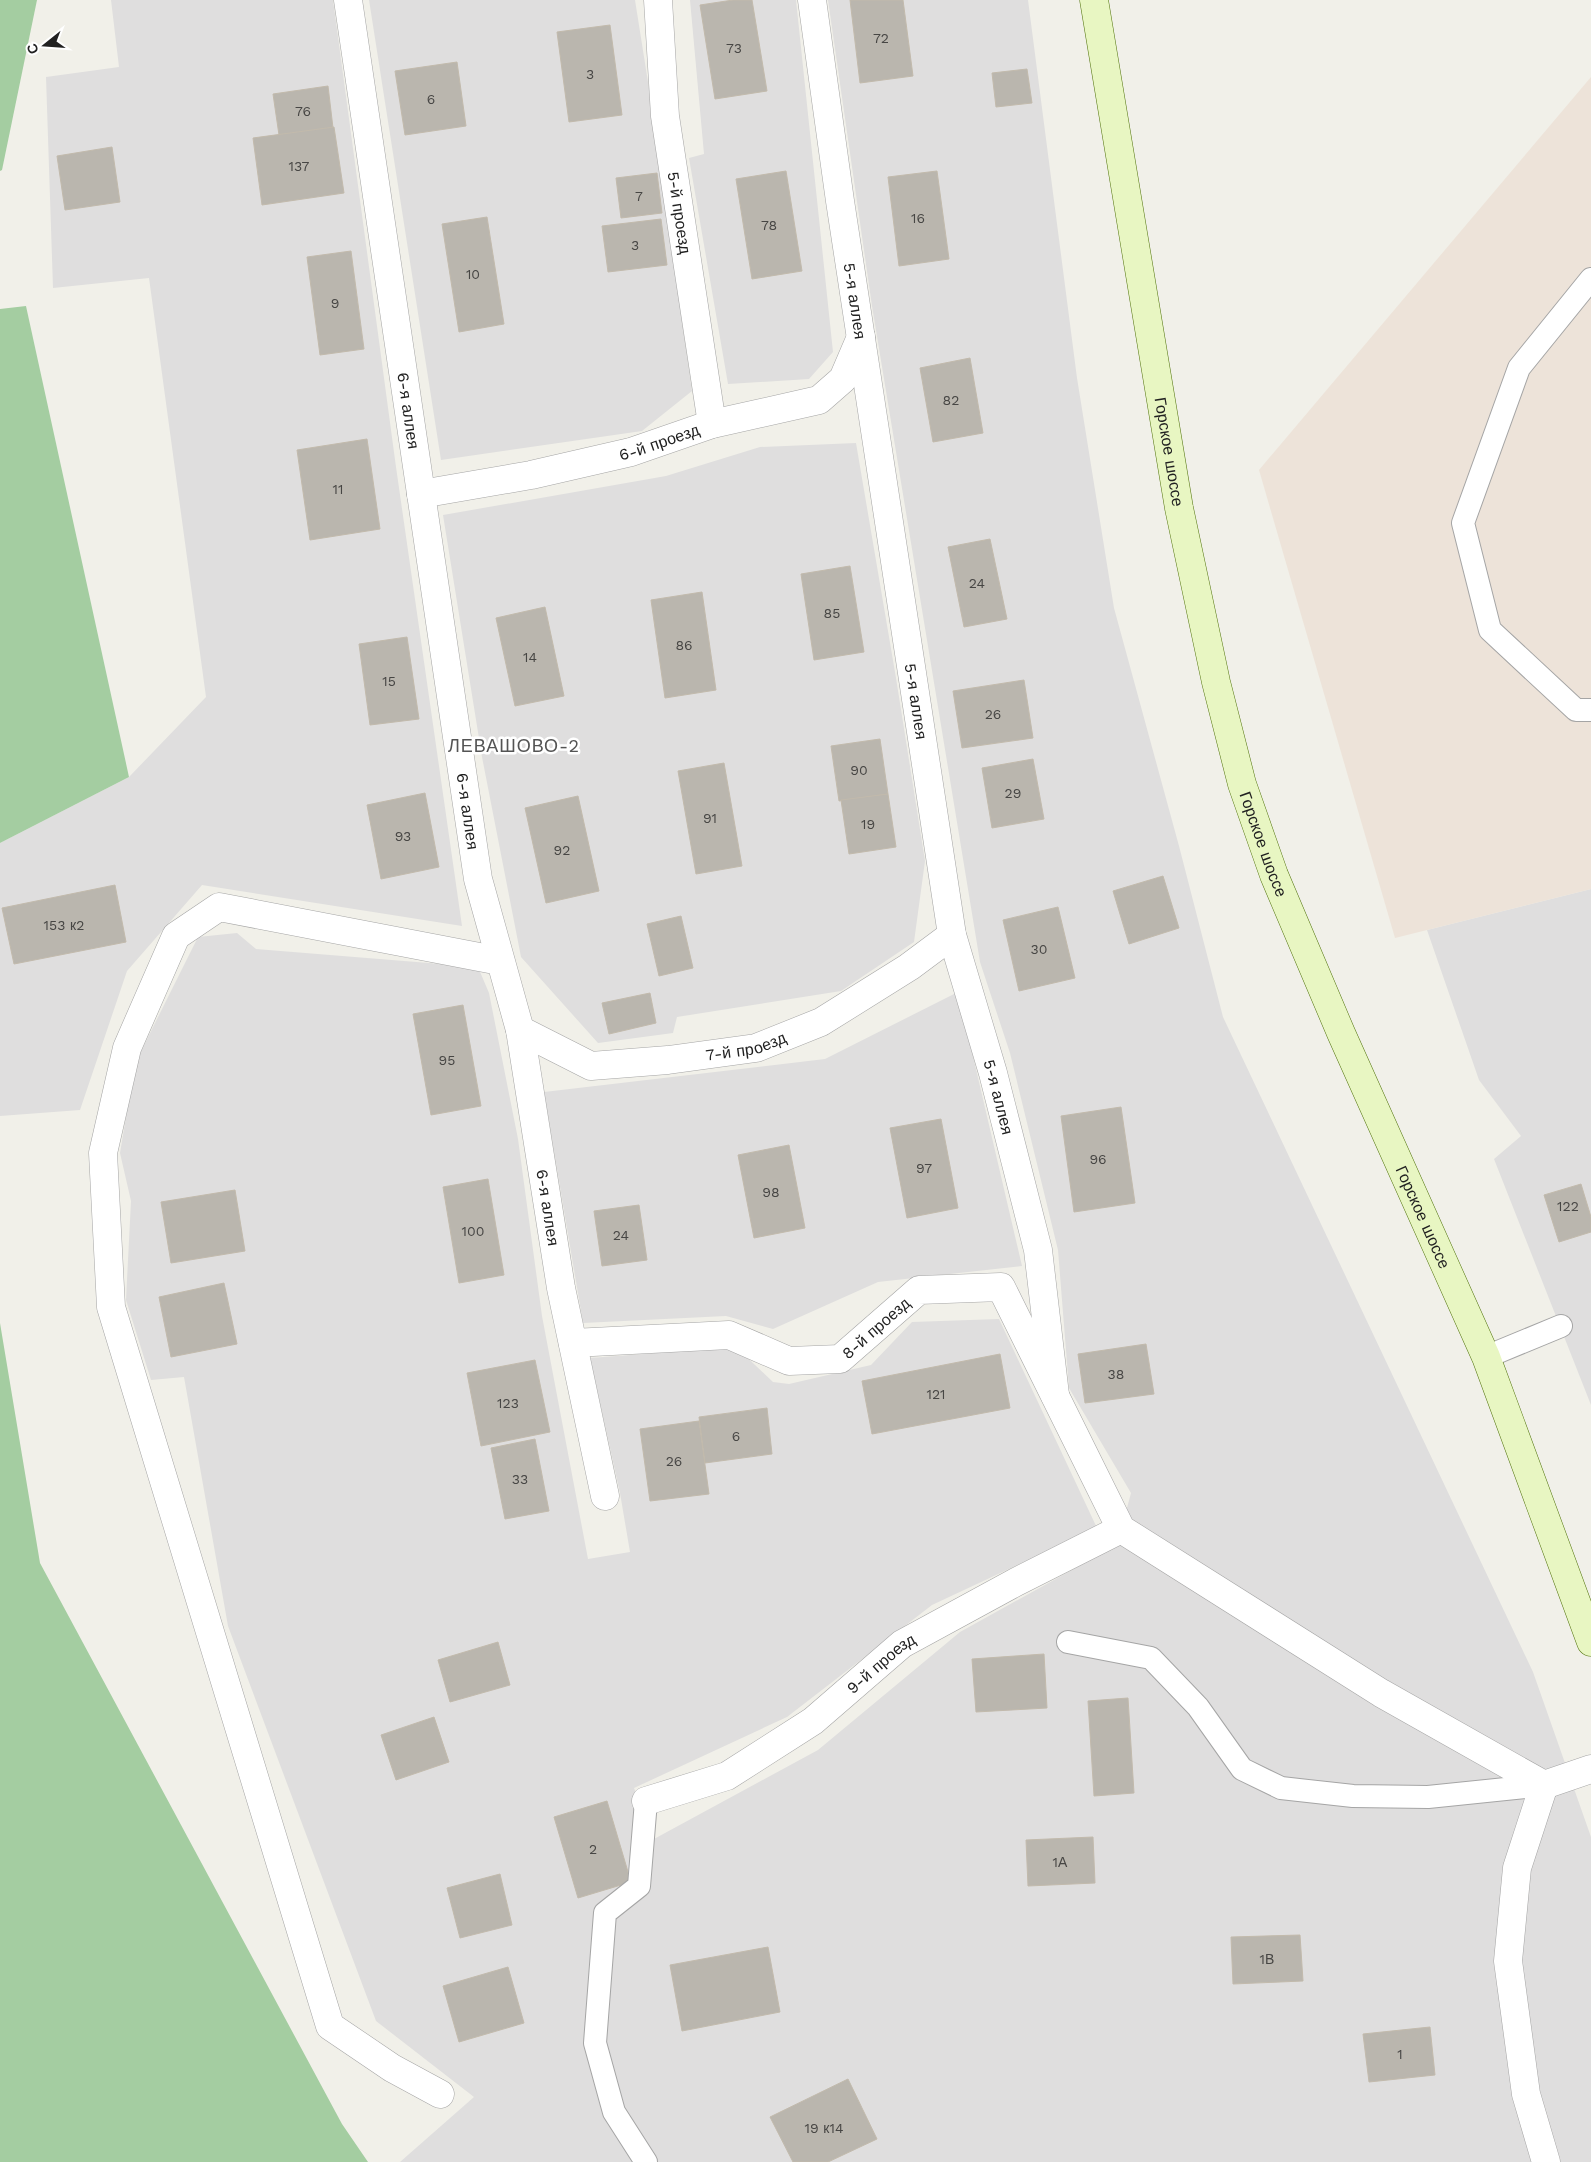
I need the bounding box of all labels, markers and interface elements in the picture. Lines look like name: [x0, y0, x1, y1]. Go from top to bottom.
north arrow: [20, 20, 70, 70]
house number: 72: [873, 30, 889, 46]
house number: 73: [726, 40, 742, 56]
text: С: [23, 42, 42, 56]
house number: 3: [586, 66, 594, 82]
house number: 6: [427, 91, 435, 107]
house number: 76: [295, 103, 311, 119]
house number: 137: [289, 158, 310, 174]
street label: 5-й проезд: [664, 170, 695, 256]
house number: 7: [635, 188, 643, 204]
house number: 16: [911, 210, 925, 226]
house number: 78: [761, 217, 777, 233]
house number: 3: [631, 237, 639, 253]
street label: 5-я аллея: [840, 262, 870, 340]
house number: 10: [466, 266, 480, 282]
house number: 9: [331, 295, 339, 311]
street label: 6-я аллея: [393, 371, 423, 450]
house number: 82: [943, 392, 959, 408]
street label: Горское шоссе: [1151, 396, 1188, 508]
street label: 6-й проезд: [617, 420, 703, 464]
house number: 11: [333, 481, 343, 497]
house number: 24: [969, 575, 985, 591]
house number: 85: [824, 605, 840, 621]
house number: 86: [675, 637, 693, 653]
house number: 14: [523, 649, 537, 665]
street label: 5-я аллея: [901, 662, 931, 741]
house number: 15: [382, 673, 396, 689]
house number: 26: [985, 706, 1001, 722]
district label: ЛЕВАШОВО-2: [448, 735, 580, 756]
house number: 90: [850, 762, 868, 778]
street label: 6-я аллея: [452, 772, 483, 851]
house number: 29: [1005, 785, 1021, 801]
street label: Горское шоссе: [1235, 789, 1291, 900]
house number: 91: [703, 810, 717, 826]
house number: 19: [861, 816, 875, 832]
house number: 93: [395, 828, 411, 844]
house number: 92: [554, 842, 570, 858]
house number: 153 к2: [44, 917, 84, 933]
house number: 30: [1031, 941, 1047, 957]
street label: 7-й проезд: [705, 1028, 789, 1065]
house number: 95: [439, 1052, 455, 1068]
street label: 5-я аллея: [979, 1057, 1017, 1137]
house number: 96: [1089, 1151, 1107, 1167]
house number: 97: [916, 1160, 932, 1176]
street label: Горское шоссе: [1392, 1163, 1454, 1272]
street label: 6-я аллея: [532, 1168, 563, 1247]
house number: 98: [762, 1184, 780, 1200]
house number: 122: [1557, 1198, 1579, 1214]
house number: 100: [462, 1223, 484, 1239]
house number: 24: [613, 1227, 629, 1243]
street label: 8-й проезд: [838, 1293, 914, 1363]
house number: 38: [1108, 1366, 1124, 1382]
house number: 121: [926, 1386, 946, 1402]
house number: 123: [497, 1395, 519, 1411]
house number: 6: [732, 1428, 740, 1444]
house number: 26: [666, 1453, 682, 1469]
house number: 33: [512, 1471, 528, 1487]
street label: 9-й проезд: [843, 1629, 919, 1698]
house number: 2: [589, 1841, 597, 1857]
house number: 1А: [1053, 1854, 1068, 1870]
house number: 1В: [1260, 1951, 1274, 1967]
house number: 1: [1397, 2046, 1403, 2062]
house number: 19 к14: [804, 2120, 844, 2136]

